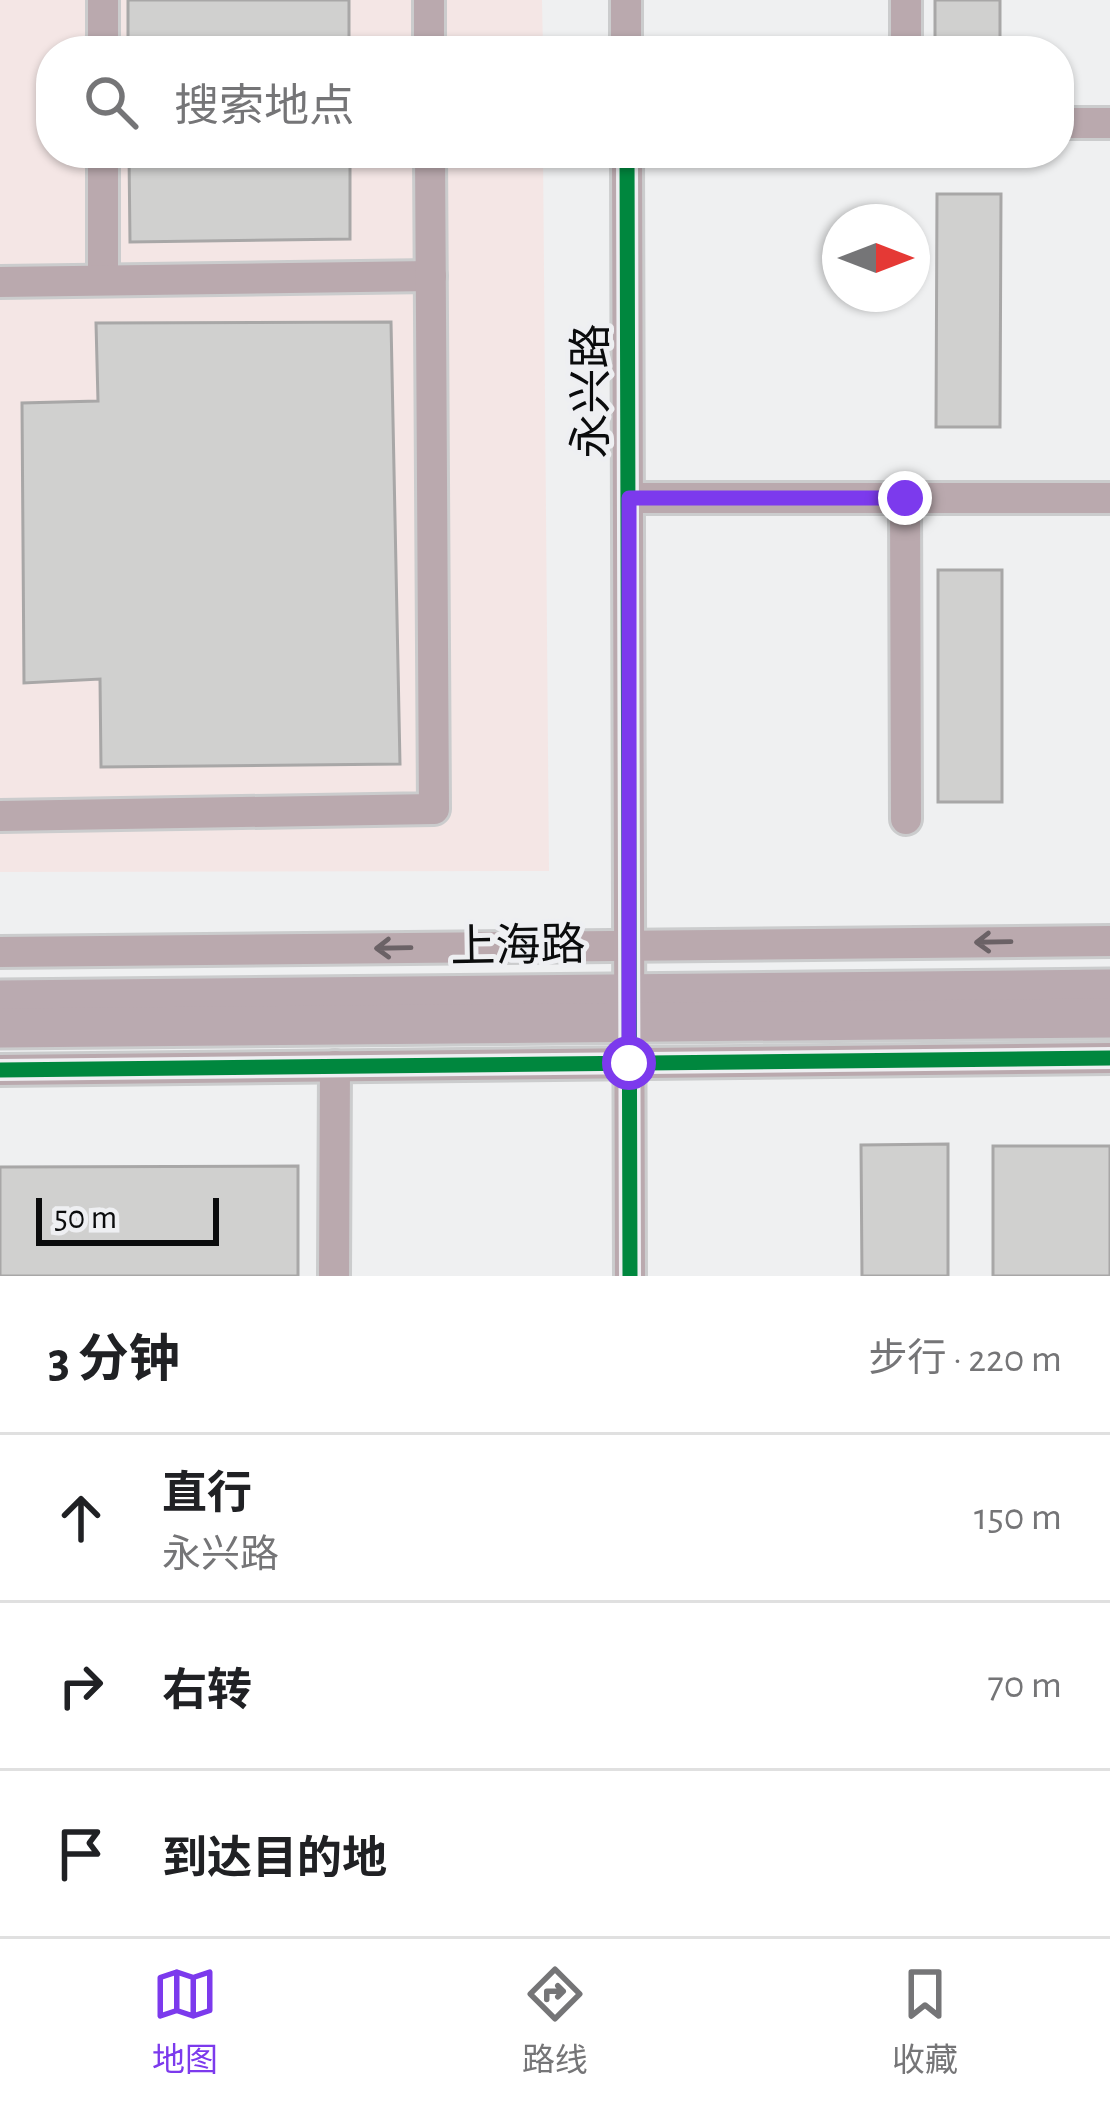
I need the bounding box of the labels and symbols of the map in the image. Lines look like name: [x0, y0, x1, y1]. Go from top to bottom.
north arrow: [822, 204, 930, 312]
street label: 永兴路: [568, 323, 615, 459]
route end: [878, 471, 932, 525]
street label: 上海路: [450, 920, 586, 971]
one-way arrow: [974, 931, 1013, 953]
one-way arrow: [374, 937, 413, 959]
route start: [602, 1036, 656, 1090]
scale bar: [36, 1192, 219, 1245]

